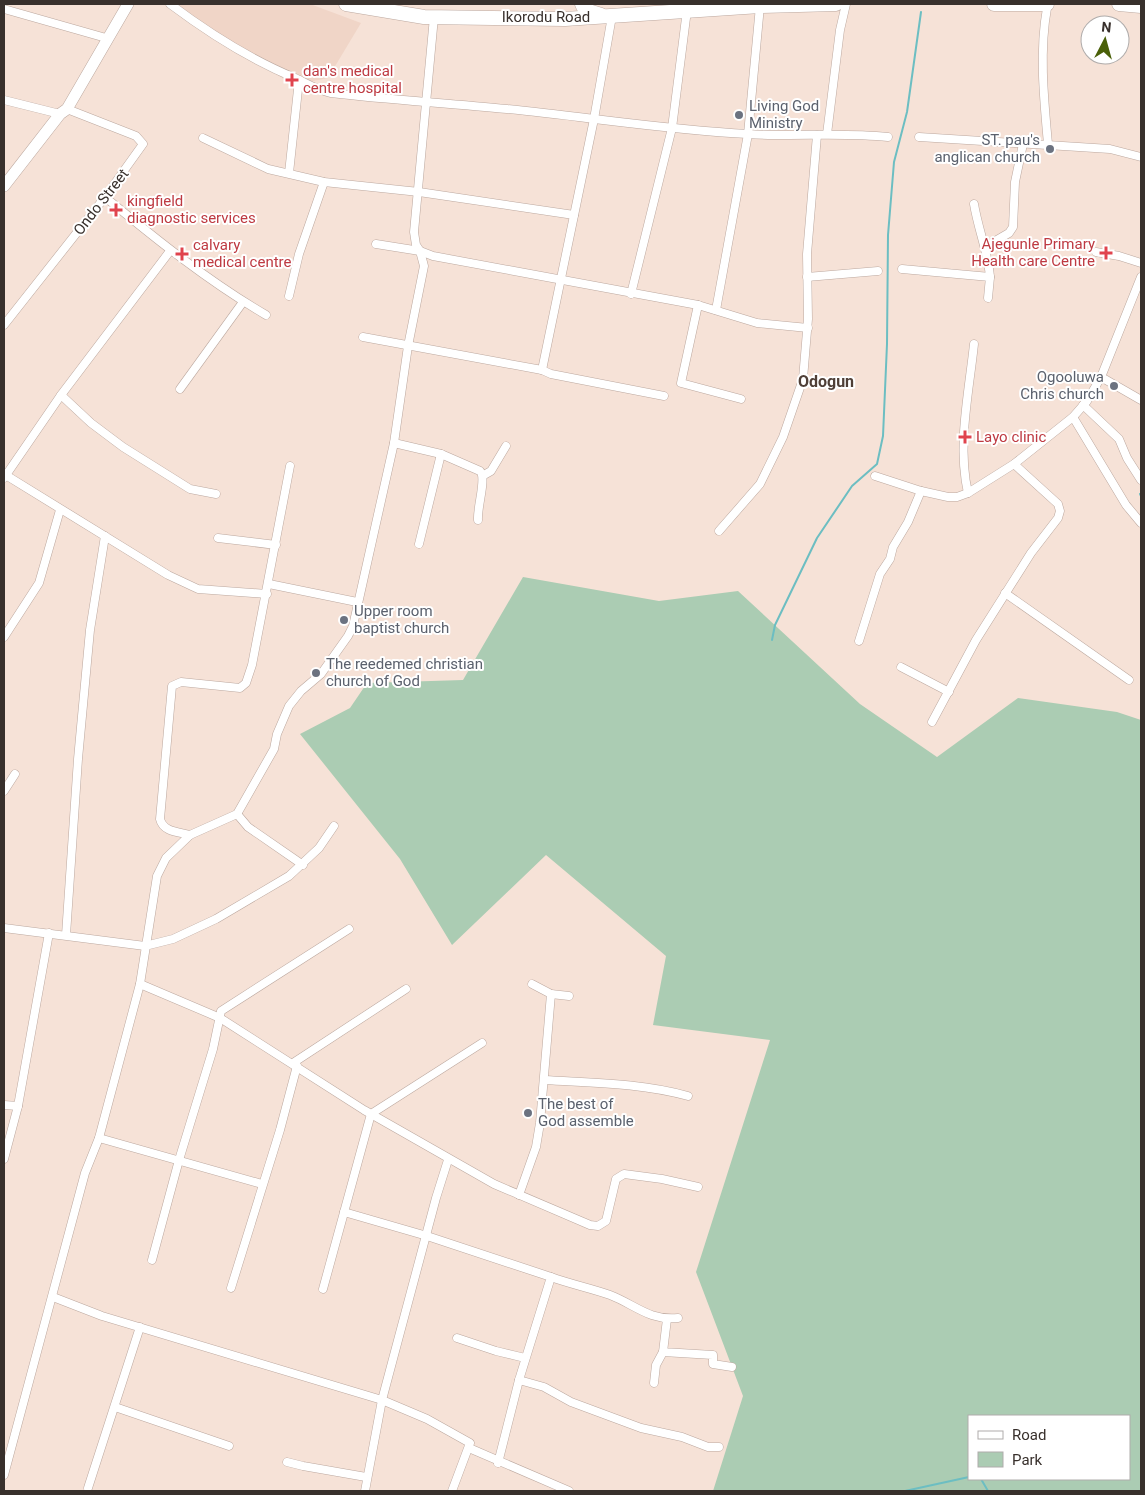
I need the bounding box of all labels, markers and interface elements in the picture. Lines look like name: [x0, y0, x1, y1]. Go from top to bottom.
street label: Ikorodu Road: [502, 8, 590, 26]
north arrow: [1080, 15, 1130, 65]
text: N: [1101, 19, 1112, 36]
place label: dan's medical centre hospital: [303, 62, 402, 97]
marker: dan's medical centre hospital: [285, 73, 299, 87]
place label: Living God Ministry: [749, 97, 819, 132]
marker: Living God Ministry: [733, 109, 745, 121]
place label: ST. pau's anglican church: [934, 131, 1040, 166]
marker: ST. pau's anglican church: [1044, 143, 1056, 155]
street label: Ondo Street: [70, 165, 132, 239]
place label: kingfield diagnostic services: [127, 192, 256, 227]
marker: kingfield diagnostic services: [109, 203, 123, 217]
place label: Ajegunle Primary Health care Centre: [971, 235, 1095, 270]
place label: calvary medical centre: [193, 236, 292, 271]
marker: Ajegunle Primary Health care Centre: [1099, 246, 1113, 260]
marker: calvary medical centre: [175, 247, 189, 261]
place label: Ogooluwa Chris church: [1020, 368, 1104, 403]
district label: Odogun: [798, 372, 854, 391]
marker: Ogooluwa Chris church: [1108, 380, 1120, 392]
place label: Layo clinic: [976, 428, 1046, 446]
marker: Layo clinic: [958, 430, 972, 444]
place label: Upper room baptist church: [354, 602, 449, 637]
marker: Upper room baptist church: [338, 614, 350, 626]
place label: The reedemed christian church of God: [326, 655, 483, 690]
marker: The reedemed christian church of God: [310, 667, 322, 679]
place label: The best of God assemble: [538, 1095, 634, 1130]
marker: The best of God assemble: [522, 1107, 534, 1119]
legend: [968, 1415, 1130, 1480]
text: Road: [1012, 1426, 1046, 1444]
text: Park: [1012, 1451, 1043, 1469]

